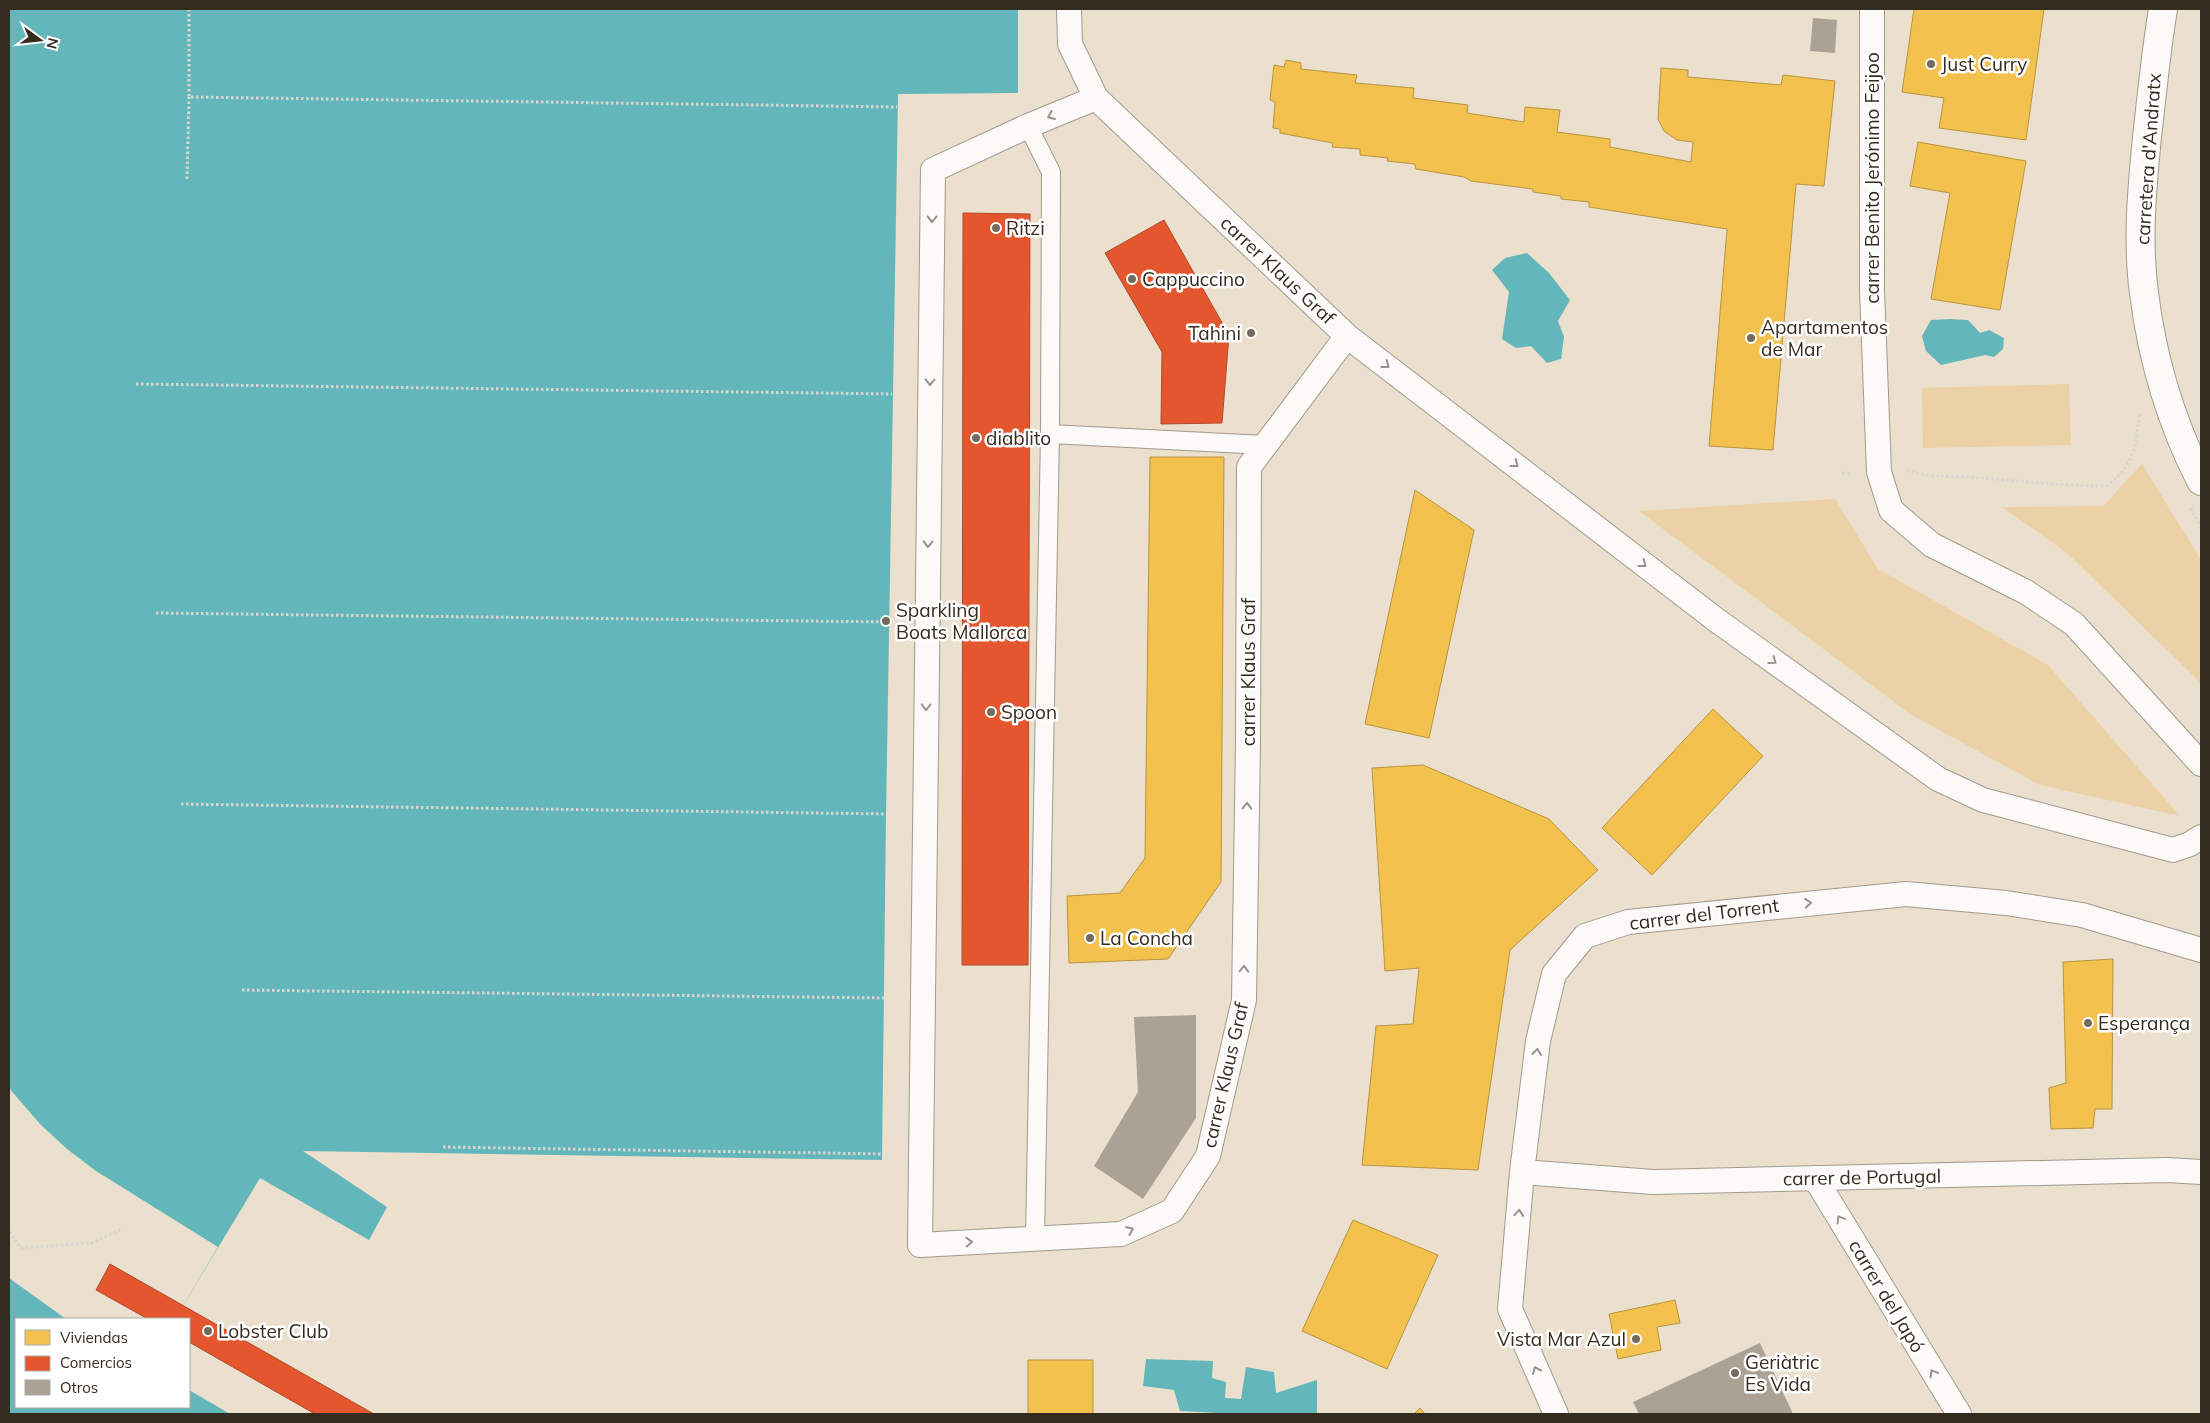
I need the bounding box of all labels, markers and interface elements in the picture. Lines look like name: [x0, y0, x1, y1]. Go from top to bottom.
north arrow: [15, 15, 65, 65]
text: N: [42, 36, 63, 51]
street label: carrer Benito Jerónimo Feijoo: [1860, 52, 1884, 304]
place label: Just Curry: [1941, 52, 2027, 76]
marker: Just Curry: [1925, 58, 1937, 70]
street label: carretera d'Andratx: [2130, 72, 2166, 246]
one-way arrow: [1047, 110, 1056, 121]
street label: carrer Klaus Graf: [1216, 211, 1341, 330]
one-way arrow: [927, 216, 937, 223]
place label: Ritzi: [1006, 216, 1045, 240]
marker: Ritzi: [990, 222, 1002, 234]
place label: Cappuccino: [1142, 267, 1245, 291]
marker: Cappuccino: [1126, 273, 1138, 285]
place label: Apartamentos de Mar: [1761, 315, 1888, 361]
place label: Tahini: [1188, 321, 1241, 345]
marker: Tahini: [1245, 327, 1257, 339]
marker: Apartamentos de Mar: [1745, 332, 1757, 344]
one-way arrow: [1380, 359, 1390, 368]
one-way arrow: [925, 378, 935, 386]
place label: diablito: [986, 426, 1051, 450]
marker: diablito: [970, 432, 982, 444]
one-way arrow: [1509, 459, 1518, 467]
one-way arrow: [923, 540, 933, 548]
one-way arrow: [1637, 558, 1647, 567]
street label: carrer Klaus Graf: [1236, 597, 1260, 746]
place label: Sparkling Boats Mallorca: [896, 598, 1027, 644]
marker: Sparkling Boats Mallorca: [880, 615, 892, 627]
one-way arrow: [1767, 655, 1777, 664]
place label: Spoon: [1001, 700, 1057, 724]
one-way arrow: [921, 703, 932, 711]
marker: Spoon: [985, 706, 997, 718]
one-way arrow: [1242, 802, 1252, 810]
street label: carrer del Torrent: [1628, 893, 1780, 935]
one-way arrow: [1804, 897, 1812, 908]
place label: La Concha: [1100, 926, 1193, 950]
marker: La Concha: [1084, 932, 1096, 944]
one-way arrow: [1239, 965, 1249, 972]
street label: carrer Klaus Graf: [1197, 999, 1254, 1150]
place label: Esperança: [2098, 1011, 2190, 1035]
marker: Esperança: [2082, 1017, 2094, 1029]
one-way arrow: [1531, 1048, 1542, 1056]
street label: carrer de Portugal: [1783, 1164, 1941, 1190]
one-way arrow: [1513, 1209, 1524, 1217]
one-way arrow: [1836, 1215, 1846, 1224]
one-way arrow: [1125, 1225, 1134, 1236]
street label: carrer del Japó: [1844, 1235, 1930, 1357]
one-way arrow: [965, 1236, 973, 1247]
legend: [15, 1318, 190, 1408]
place label: Lobster Club: [218, 1319, 328, 1343]
marker: Lobster Club: [202, 1325, 214, 1337]
place label: Vista Mar Azul: [1497, 1327, 1626, 1351]
text: Viviendas: [60, 1328, 128, 1347]
marker: Vista Mar Azul: [1630, 1333, 1642, 1345]
place label: Geriàtric Es Vida: [1745, 1350, 1820, 1396]
text: Comercios: [60, 1353, 132, 1372]
one-way arrow: [1532, 1366, 1543, 1375]
marker: Geriàtric Es Vida: [1729, 1367, 1741, 1379]
one-way arrow: [1930, 1369, 1940, 1378]
text: Otros: [60, 1378, 98, 1397]

